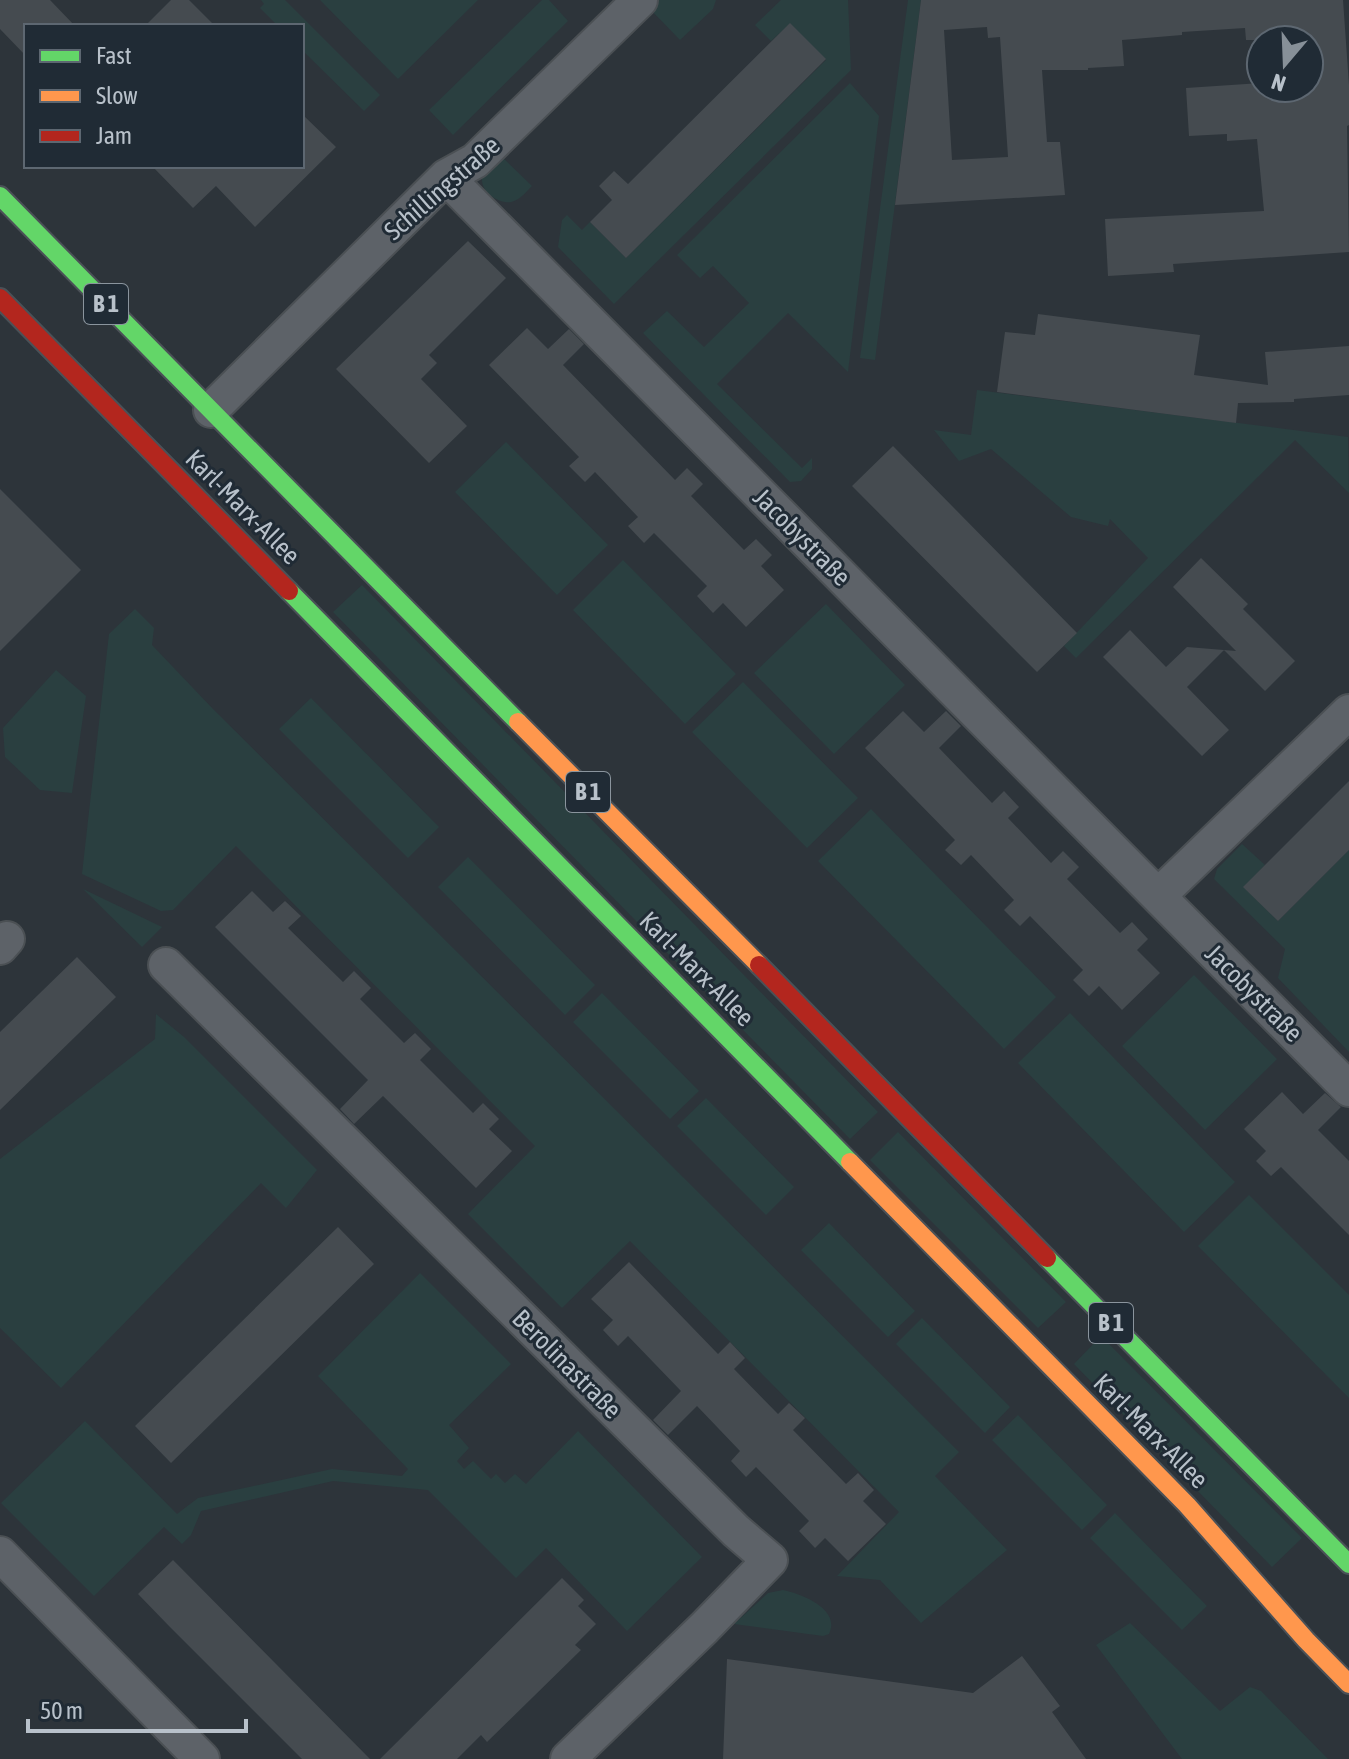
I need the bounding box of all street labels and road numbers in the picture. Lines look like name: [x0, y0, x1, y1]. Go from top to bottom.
street label: Schillingstraße: [378, 130, 506, 246]
road number: B 1: [84, 284, 128, 324]
street label: Karl-Marx-Allee: [180, 444, 306, 570]
street label: Jacobystraße: [747, 482, 857, 592]
road number: B 1: [566, 772, 610, 812]
street label: Karl-Marx-Allee: [634, 906, 760, 1032]
street label: Jacobystraße: [1199, 938, 1309, 1048]
street label: Berolinastraße: [506, 1303, 628, 1425]
road number: B 1: [1089, 1303, 1133, 1343]
street label: Karl-Marx-Allee: [1088, 1368, 1214, 1494]

